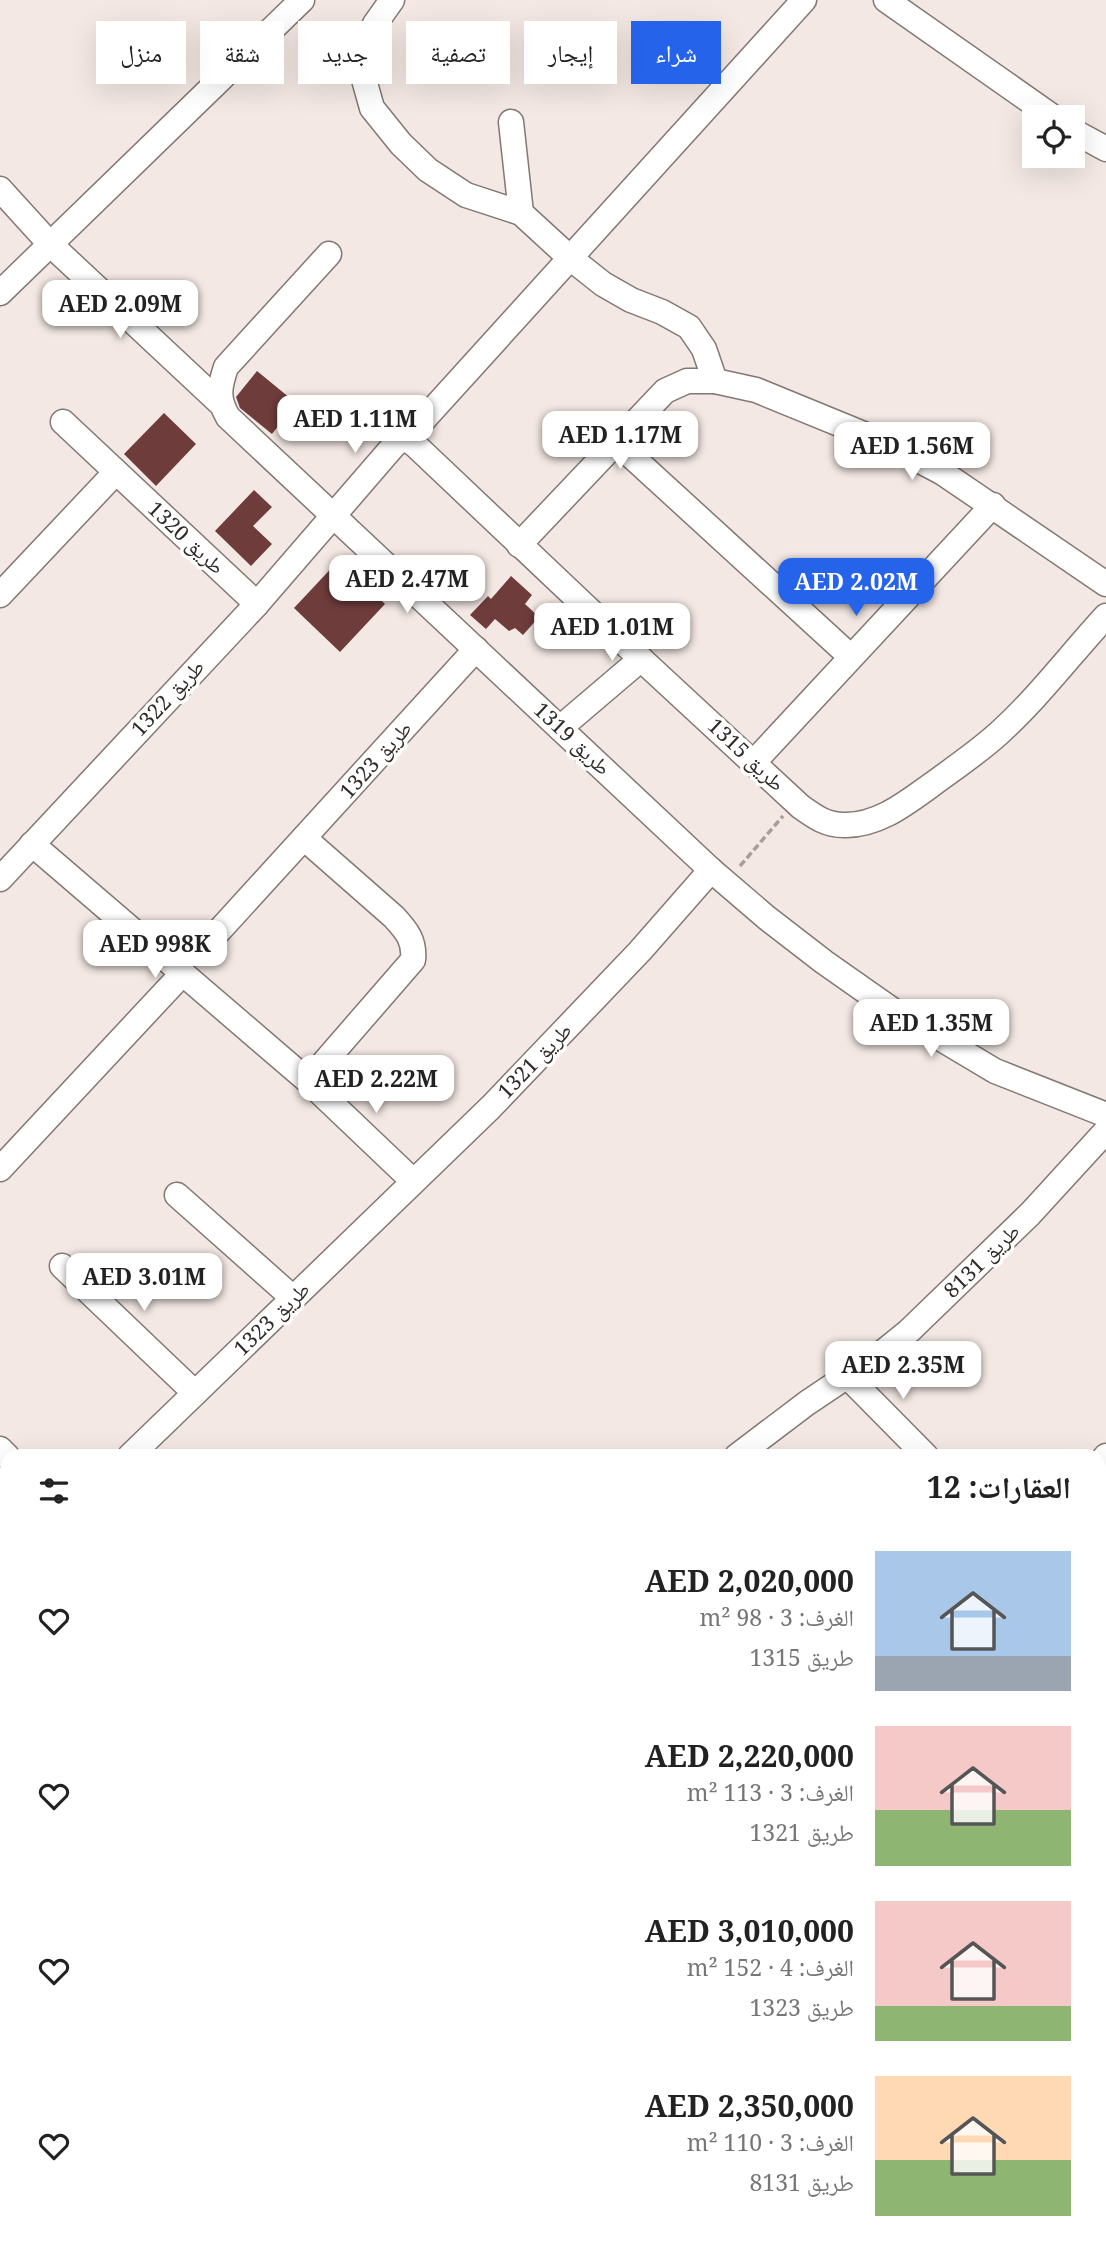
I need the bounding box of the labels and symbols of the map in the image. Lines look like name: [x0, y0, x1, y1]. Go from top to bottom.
pin: AED 2.09M: [40, 280, 200, 340]
pin: AED 1.11M: [275, 396, 435, 455]
pin: AED 1.17M: [540, 412, 700, 471]
pin: AED 1.56M: [832, 422, 992, 482]
street label: طريق 1320: [142, 494, 231, 580]
pin: AED 2.47M: [327, 556, 487, 615]
pin: AED 2.02M: [776, 558, 936, 618]
pin: AED 1.01M: [532, 604, 692, 663]
street label: طريق 1322: [124, 653, 210, 742]
street label: طريق 1319: [528, 695, 617, 781]
street label: طريق 1315: [702, 711, 791, 797]
street label: طريق 1323: [333, 714, 418, 804]
pin: AED 998K: [83, 920, 227, 980]
pin: AED 1.35M: [851, 1000, 1011, 1059]
street label: طريق 1321: [491, 1016, 578, 1104]
pin: AED 2.22M: [296, 1056, 456, 1115]
street label: طريق 8131: [937, 1217, 1025, 1304]
pin: AED 3.01M: [64, 1254, 224, 1313]
street label: طريق 1323: [227, 1275, 315, 1362]
pin: AED 2.35M: [823, 1342, 983, 1401]

